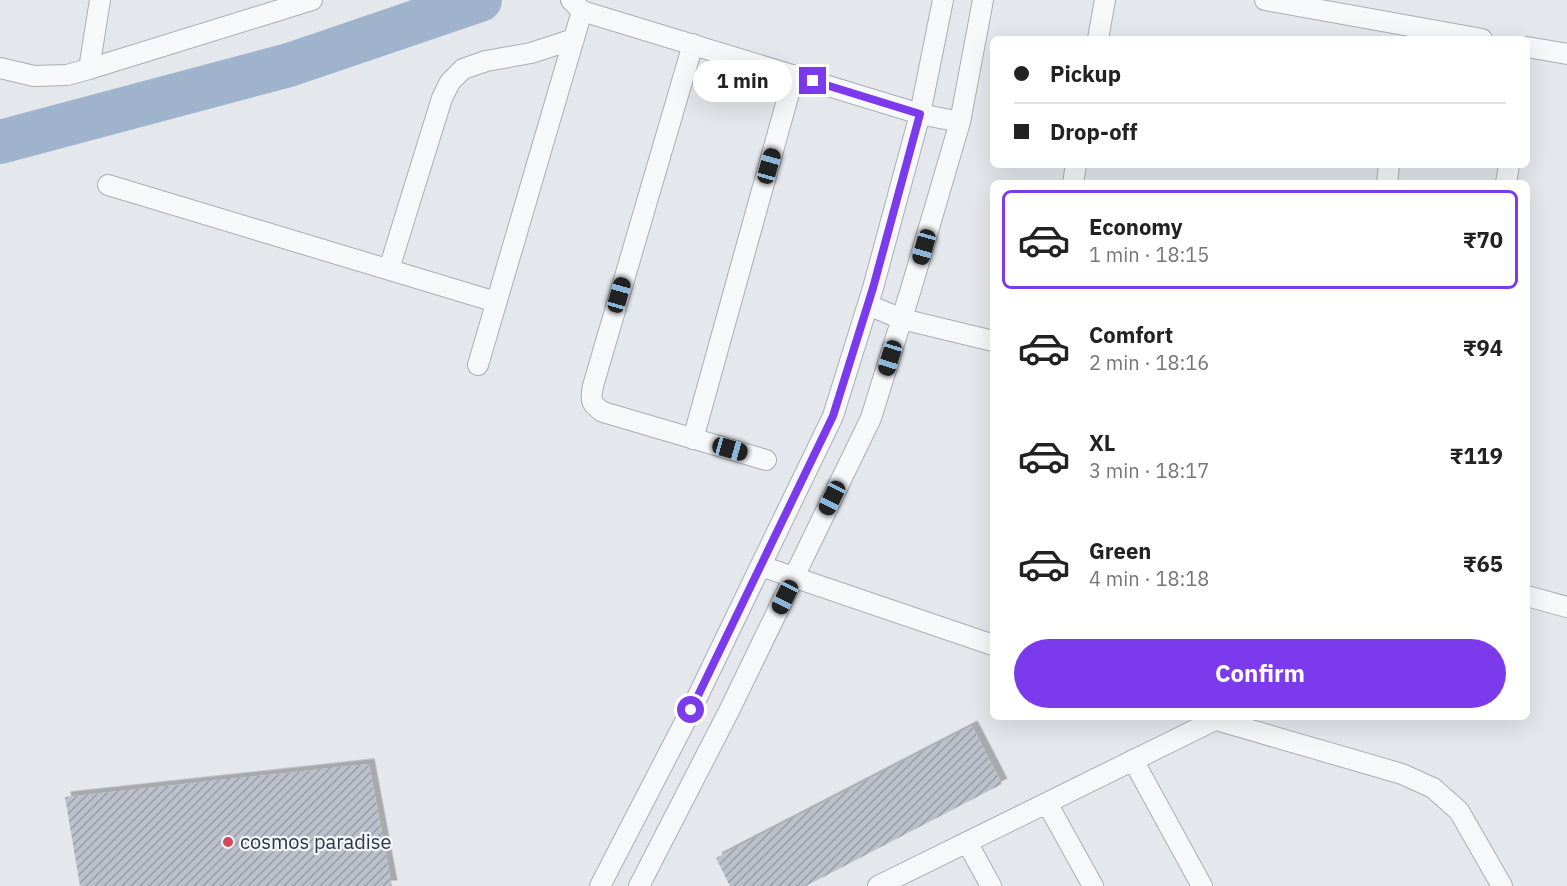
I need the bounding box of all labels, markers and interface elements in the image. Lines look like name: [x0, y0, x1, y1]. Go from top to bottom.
text: Pickup: [1050, 59, 1121, 88]
callout: 1 min: [693, 60, 792, 102]
text: 1 min: [716, 67, 769, 94]
route end: [799, 67, 826, 94]
text: Drop-off: [1050, 117, 1137, 146]
car: [755, 146, 783, 186]
text: Economy: [1089, 212, 1183, 241]
icon: car: [1017, 213, 1071, 267]
text: ₹70: [1463, 225, 1503, 254]
car: [910, 227, 938, 267]
text: 1 min · 18:15: [1089, 241, 1209, 268]
car: [605, 275, 633, 315]
text: Comfort: [1089, 320, 1173, 349]
icon: car: [1017, 321, 1071, 375]
text: ₹94: [1463, 333, 1503, 362]
car: [876, 338, 904, 378]
text: 2 min · 18:16: [1089, 349, 1209, 376]
text: XL: [1089, 428, 1115, 457]
icon: car: [1017, 429, 1071, 483]
car: [710, 435, 750, 463]
text: ₹119: [1450, 441, 1503, 470]
text: 3 min · 18:17: [1089, 457, 1209, 484]
car: [816, 478, 848, 518]
text: Green: [1089, 536, 1151, 565]
icon: car: [1017, 537, 1071, 591]
text: ₹65: [1463, 549, 1503, 578]
text: 4 min · 18:18: [1089, 565, 1209, 592]
car: [769, 577, 801, 617]
button: Confirm: [1014, 639, 1506, 708]
route start: [677, 696, 704, 723]
place label: cosmos paradise: [240, 828, 392, 855]
marker: cosmos paradise: [221, 835, 235, 849]

